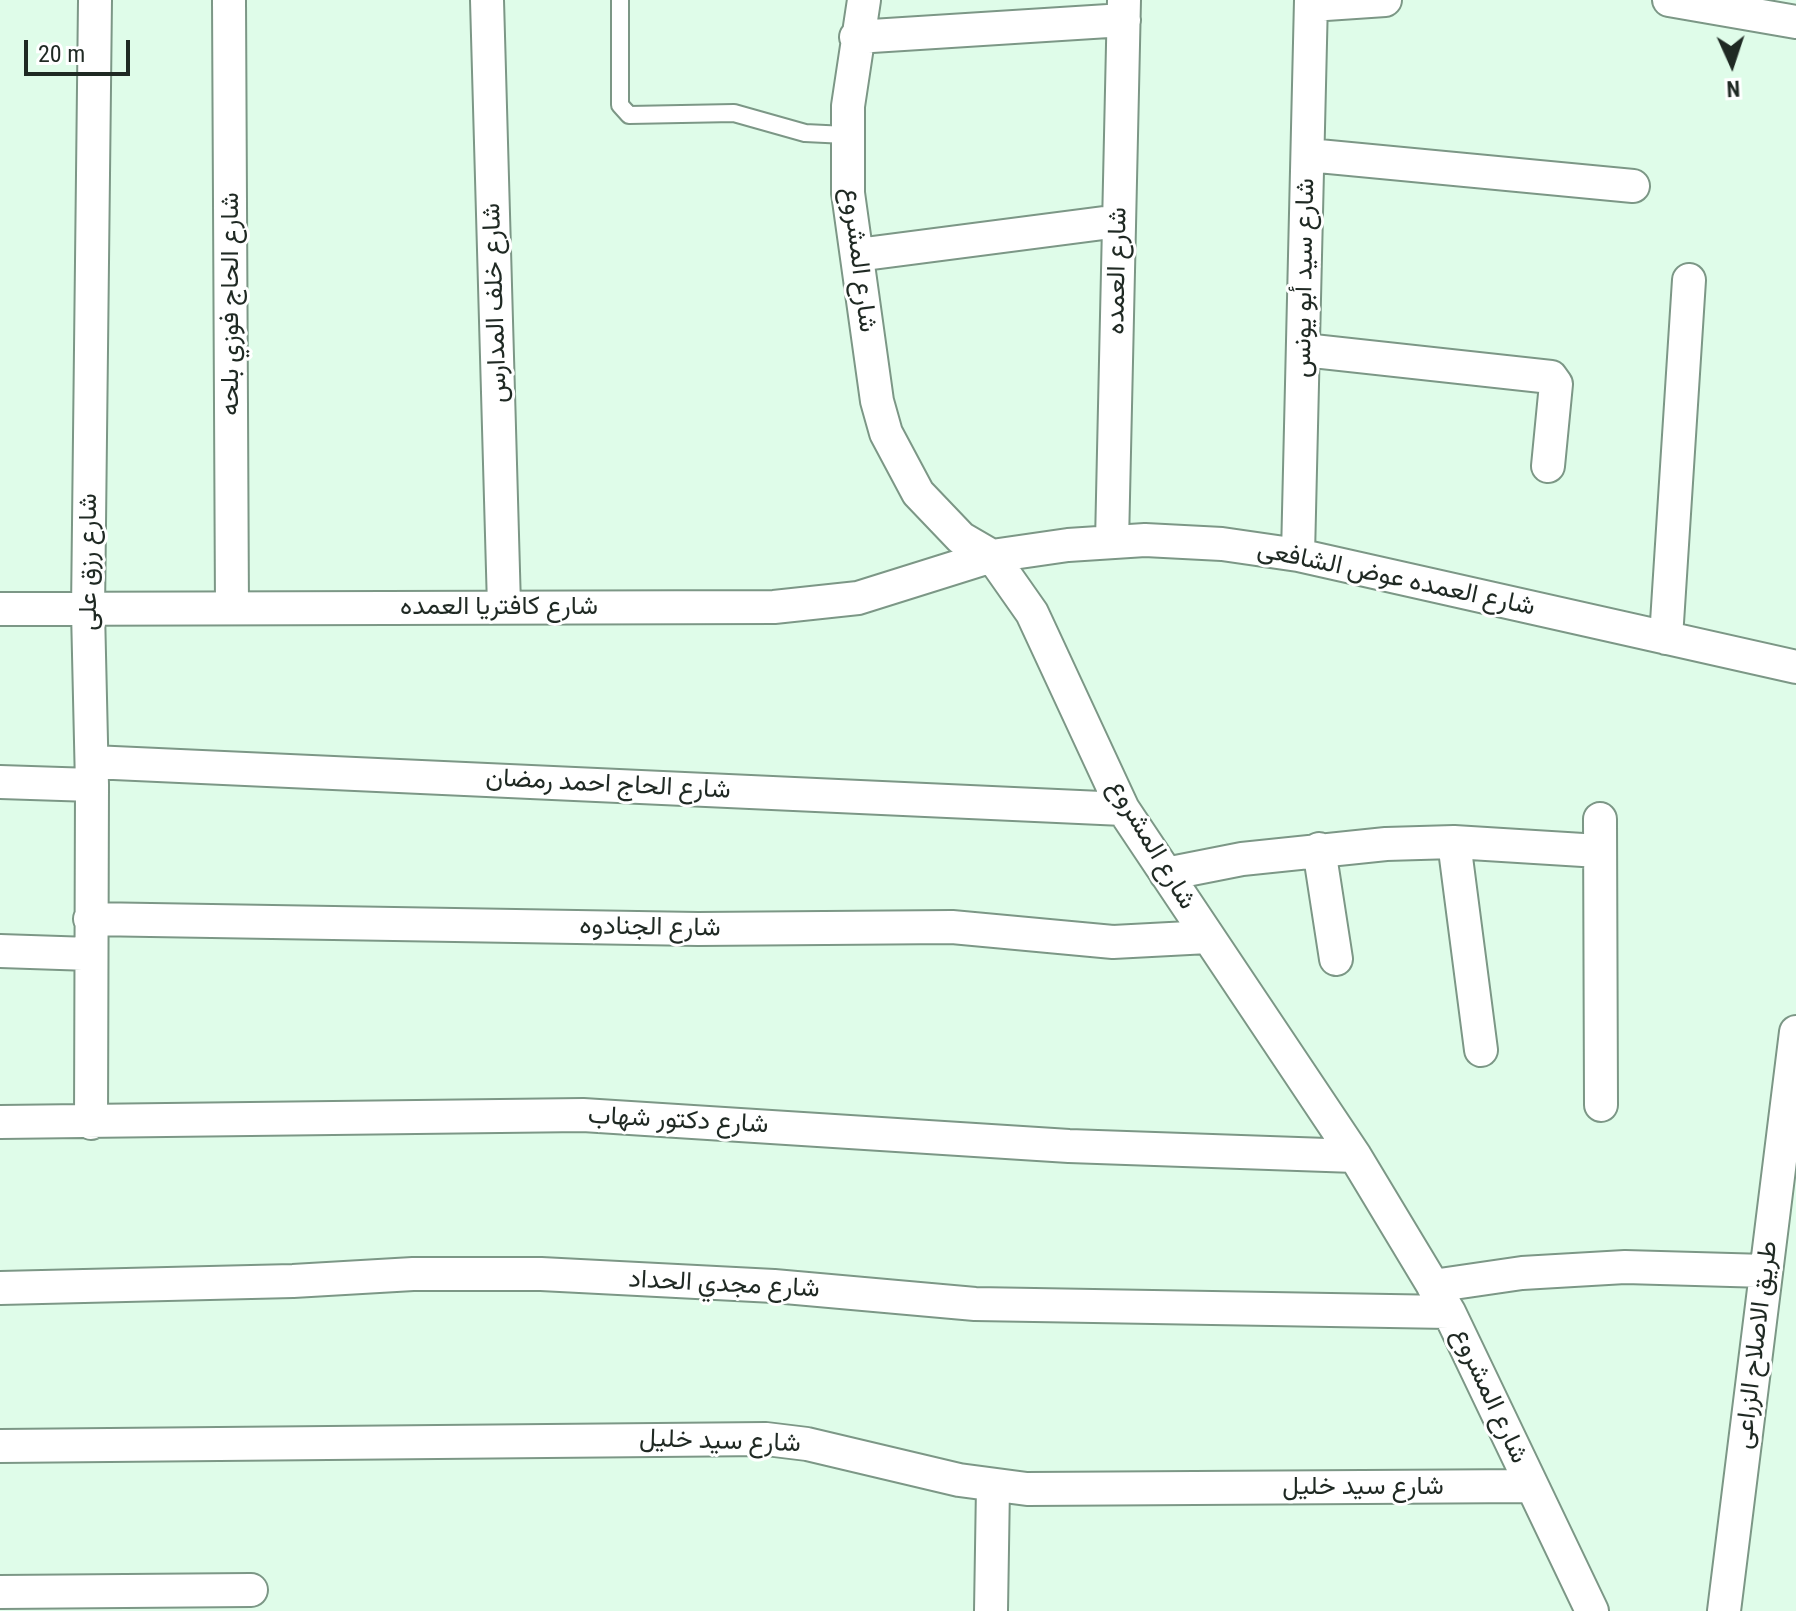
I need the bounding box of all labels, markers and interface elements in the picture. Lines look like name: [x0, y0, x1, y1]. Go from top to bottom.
scale bar: [28, 24, 134, 74]
north arrow: [1692, 24, 1772, 104]
text: 20 m: [38, 40, 85, 68]
text: N: [1726, 76, 1741, 101]
street label: شارع سيد أبو يونس: [1288, 178, 1322, 378]
street label: شارع المشروع: [834, 186, 882, 334]
street label: شارع الحاج فوزي بلحه: [215, 192, 247, 416]
street label: شارع خلف المدارس: [477, 203, 515, 403]
street label: شارع العمده: [1101, 207, 1135, 335]
street label: شارع رزق على: [73, 493, 105, 631]
street label: شارع العمده عوض الشافعى: [1254, 534, 1538, 624]
street label: شارع كافتريا العمده: [400, 591, 598, 623]
street label: شارع الحاج احمد رمضان: [485, 763, 731, 807]
street label: شارع المشروع: [1100, 774, 1202, 916]
street label: شارع الجنادوه: [579, 911, 721, 945]
street label: شارع دكتور شهاب: [587, 1101, 769, 1141]
street label: طريق الاصلاح الزراعى: [1729, 1239, 1785, 1451]
street label: شارع مجدي الحداد: [628, 1264, 820, 1306]
street label: شارع المشروع: [1444, 1323, 1534, 1469]
street label: شارع سيد خليل: [639, 1424, 801, 1460]
street label: شارع سيد خليل: [1282, 1471, 1444, 1503]

